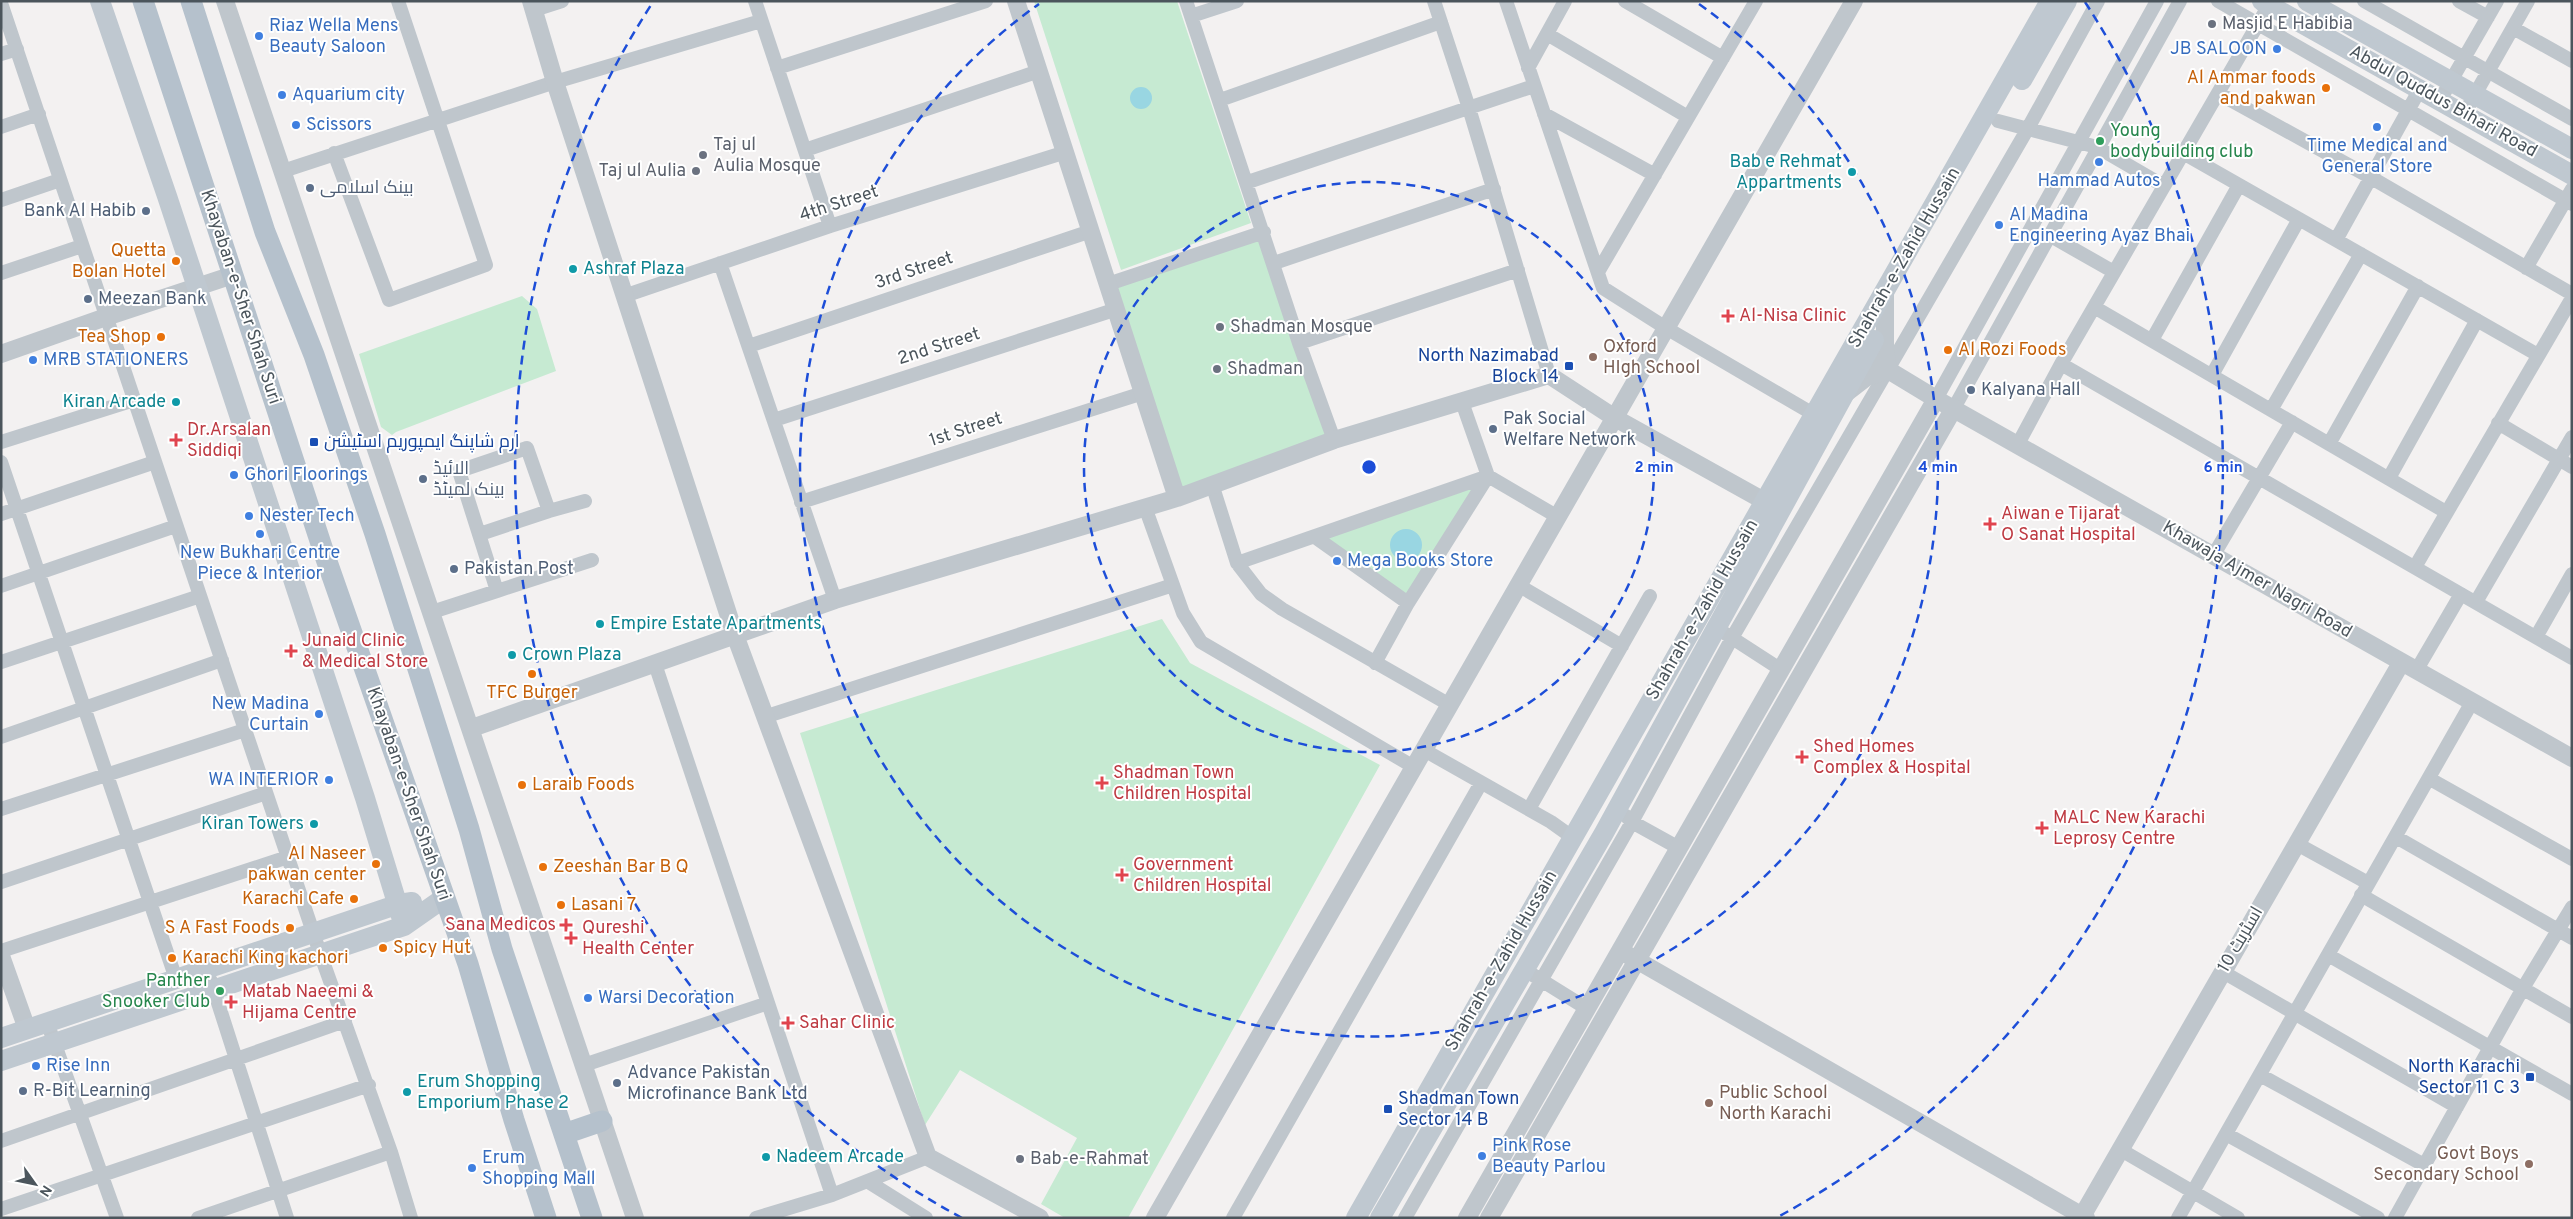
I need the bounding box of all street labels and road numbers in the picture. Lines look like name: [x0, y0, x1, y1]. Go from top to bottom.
street label: Abdul Quddus Bihari Road: [2345, 41, 2541, 163]
street label: Shahrah-e-Zahid Hussain: [1844, 163, 1966, 353]
street label: 4th Street: [797, 180, 881, 228]
street label: Khayaban-e-Sher Shah Suri: [194, 187, 286, 407]
street label: 3rd Street: [872, 247, 956, 295]
street label: 2nd Street: [895, 323, 983, 371]
street label: 1st Street: [927, 407, 1005, 453]
street label: Shahrah-e-Zahid Hussain: [1642, 515, 1764, 705]
street label: Khawaja Ajmer Nagri Road: [2158, 516, 2356, 644]
street label: Khayaban-e-Sher Shah Suri: [361, 684, 455, 904]
street label: Shahrah-e-Zahid Hussain: [1441, 866, 1563, 1056]
street label: اسٹریٹ 10: [2213, 903, 2269, 977]

